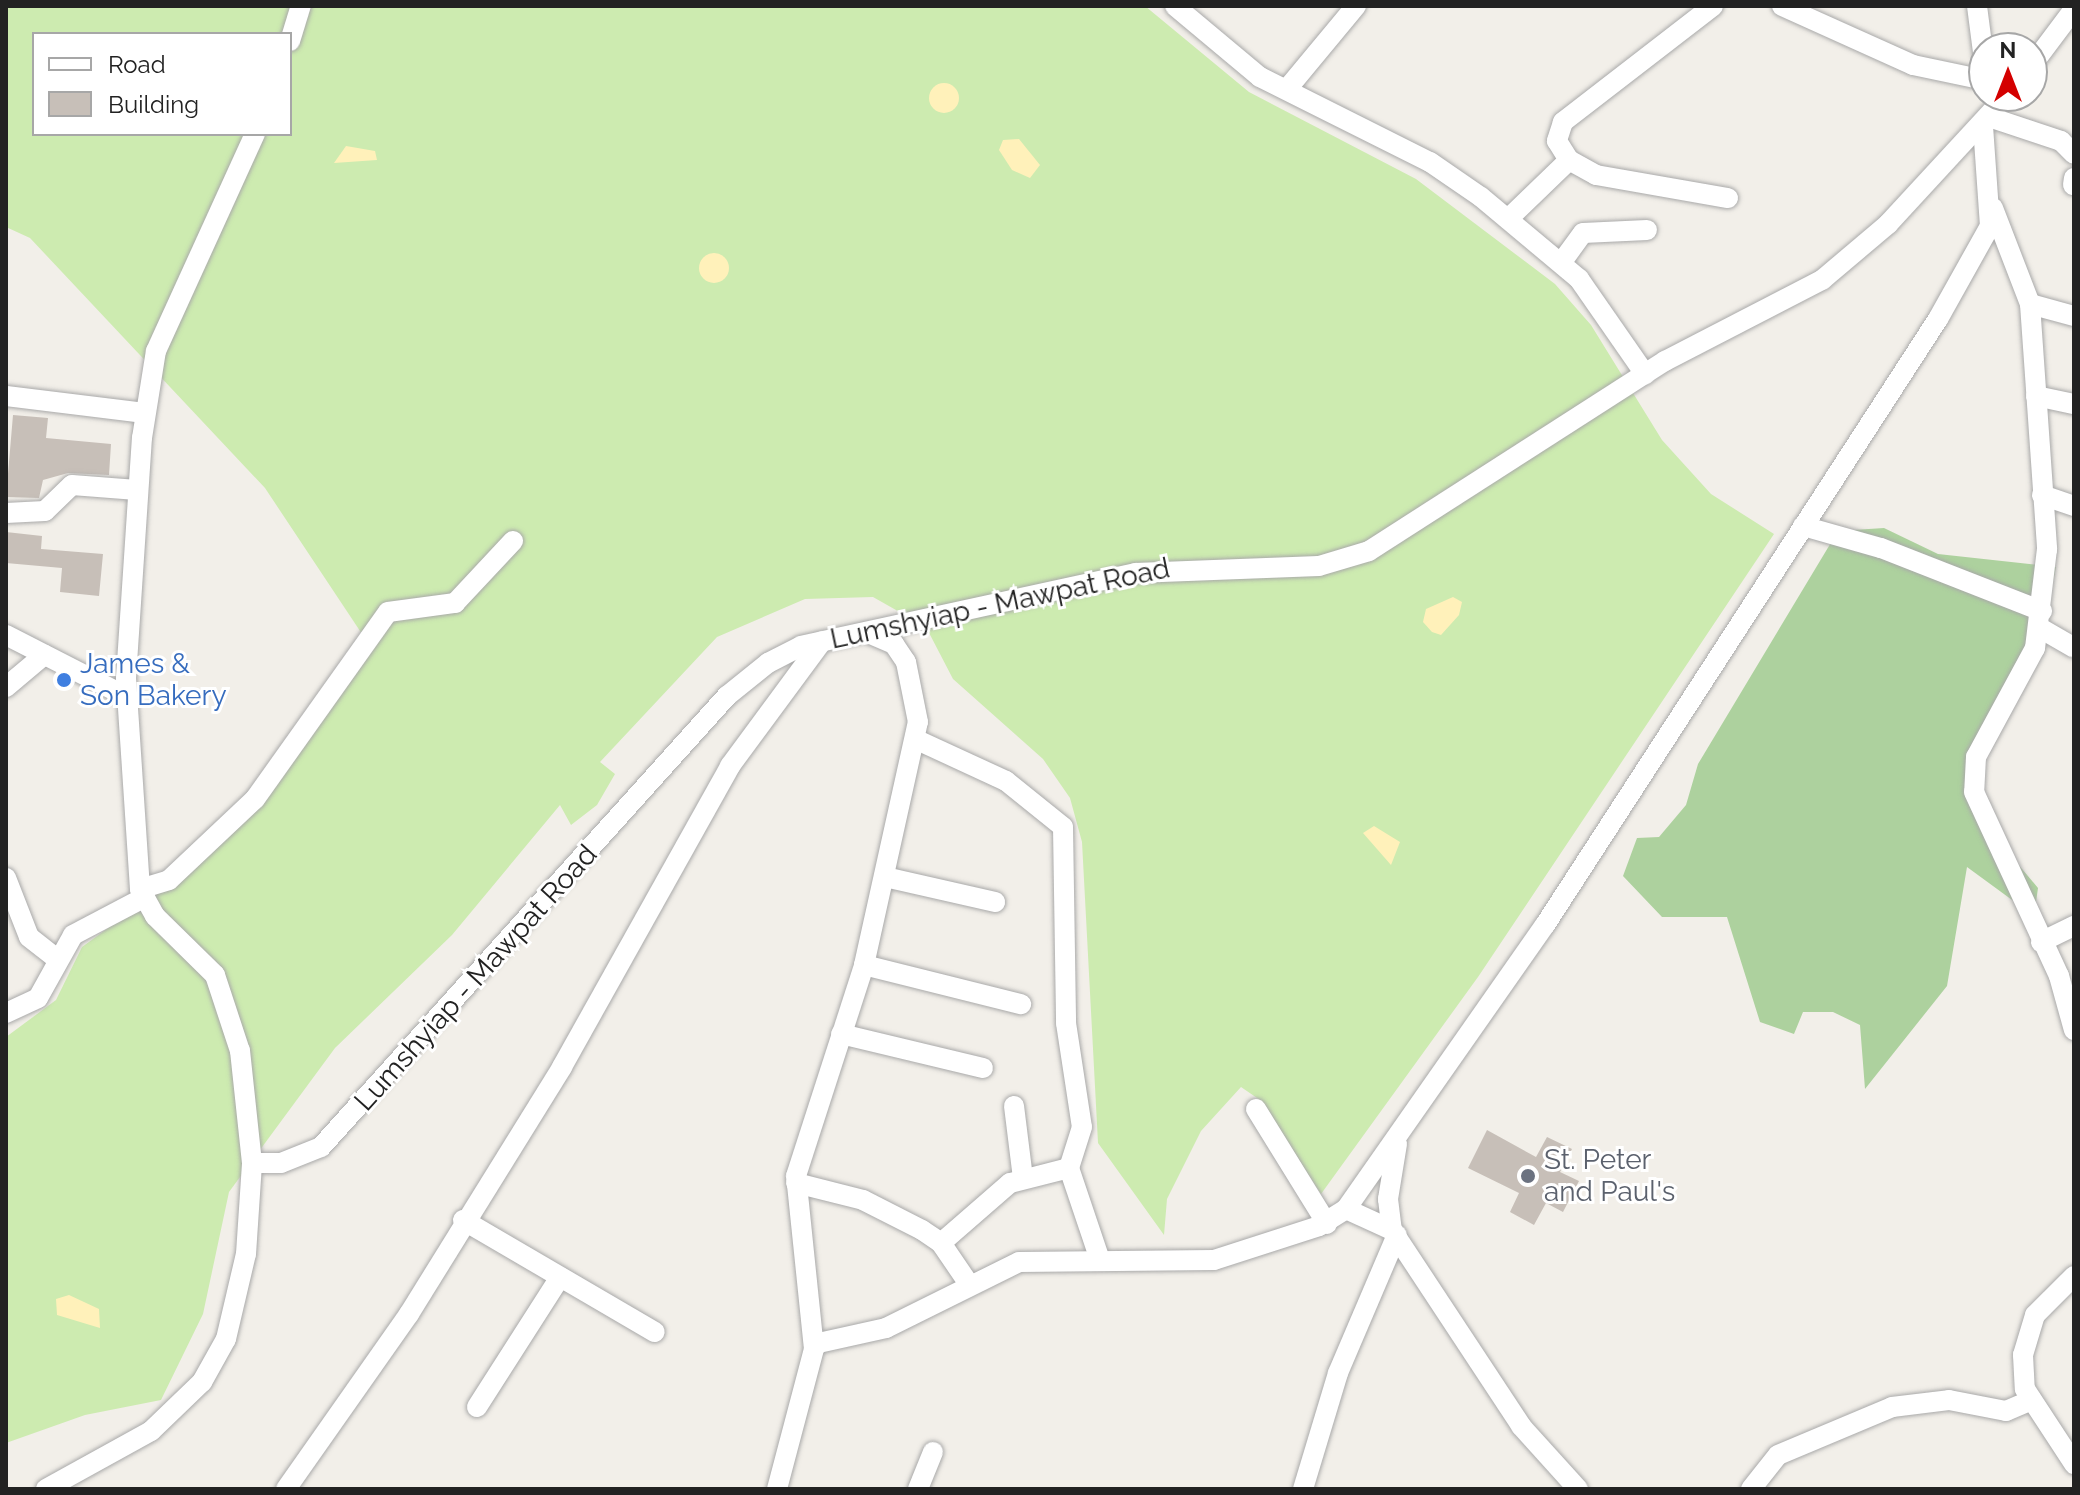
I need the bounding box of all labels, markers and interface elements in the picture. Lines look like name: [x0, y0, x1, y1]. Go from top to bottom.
legend: [32, 32, 292, 136]
north arrow: [1968, 32, 2048, 112]
text: N: [2000, 37, 2016, 63]
text: Road: [108, 50, 166, 79]
text: Building: [108, 90, 199, 119]
street label: Lumshyiap - Mawpat Road: [827, 552, 1173, 656]
place label: James & Son Bakery: [80, 647, 227, 713]
marker: James & Son Bakery: [55, 671, 73, 689]
street label: Lumshyiap - Mawpat Road: [348, 838, 604, 1118]
place label: St. Peter and Paul's: [1544, 1143, 1675, 1209]
marker: St. Peter and Paul's: [1519, 1167, 1537, 1185]

